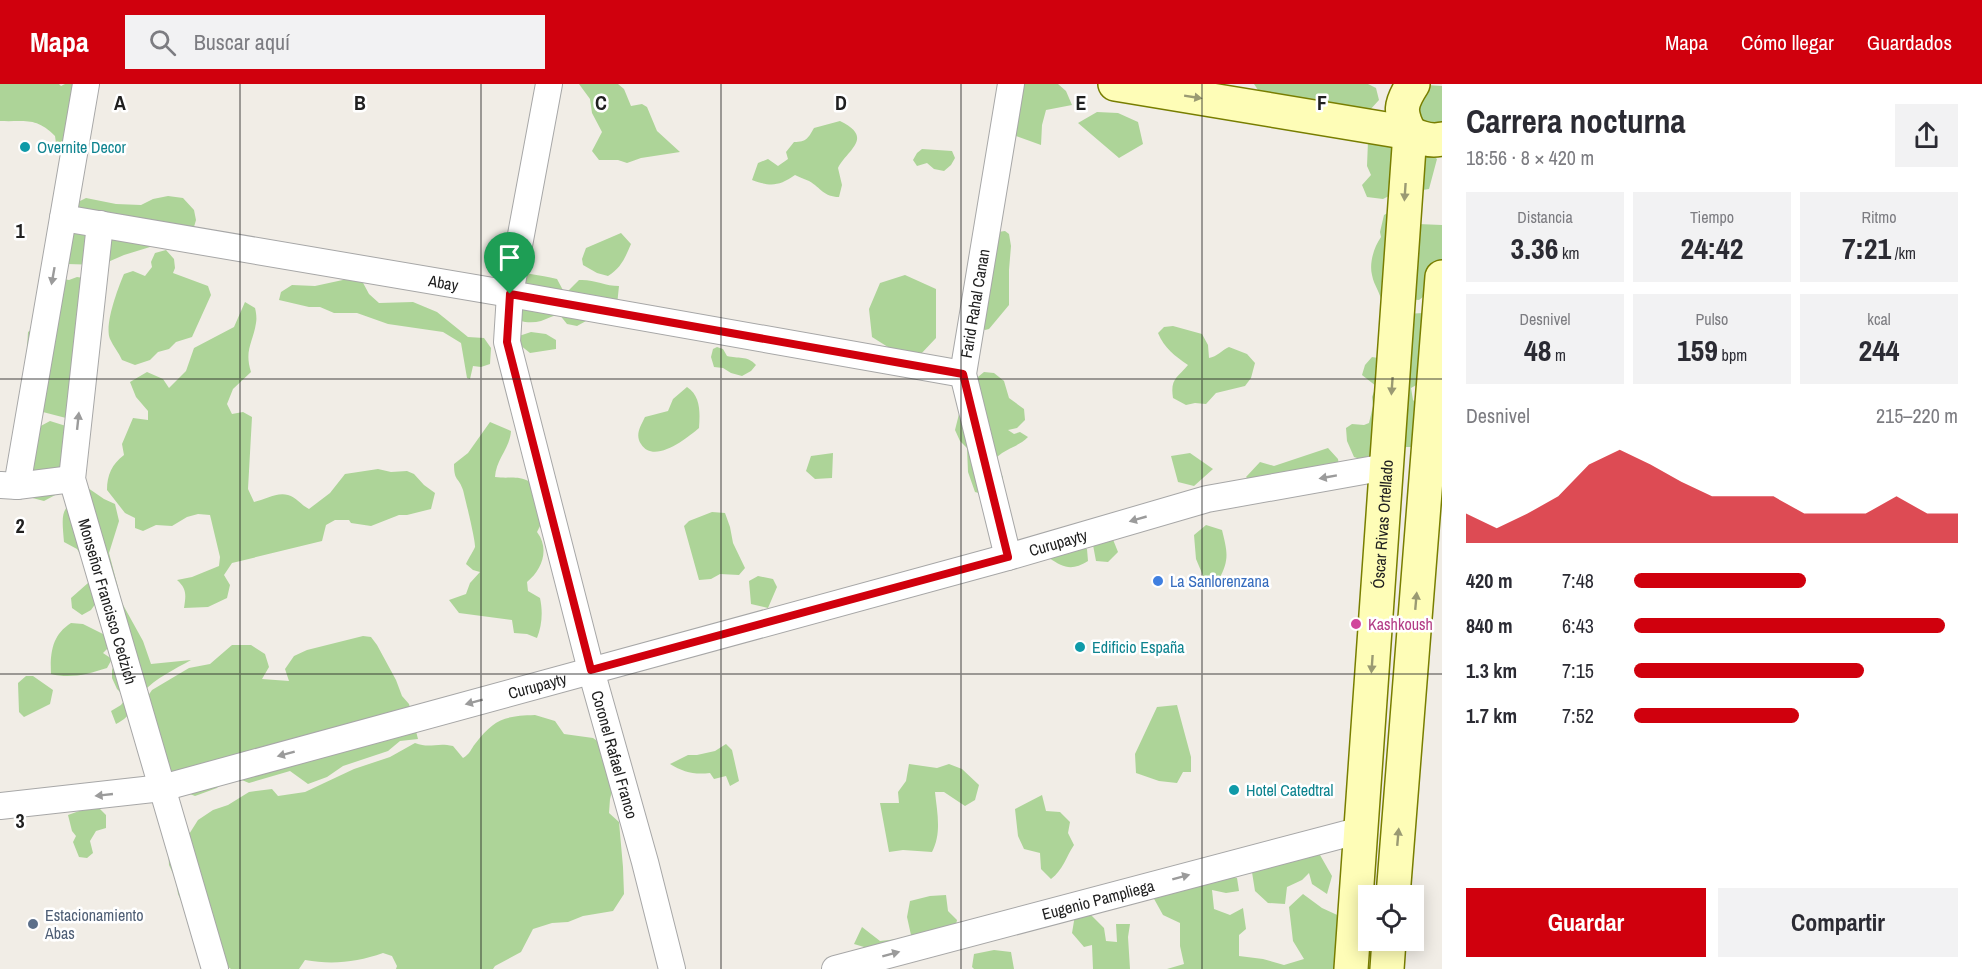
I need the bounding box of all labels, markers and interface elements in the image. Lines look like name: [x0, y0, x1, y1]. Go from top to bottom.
search box: [125, 15, 545, 69]
text: Mapa: [30, 23, 89, 61]
icon: search: [146, 26, 179, 59]
text: Buscar aquí: [194, 27, 290, 57]
text: Mapa: [1665, 28, 1708, 57]
text: Cómo llegar: [1741, 28, 1834, 57]
text: Guardados: [1867, 28, 1952, 57]
text: A: [114, 89, 126, 116]
text: B: [354, 89, 366, 116]
text: C: [595, 89, 607, 116]
text: D: [835, 89, 847, 116]
text: E: [1076, 89, 1087, 116]
text: F: [1317, 89, 1327, 116]
one-way arrow: [1184, 93, 1203, 102]
text: Carrera nocturna: [1466, 99, 1686, 143]
button: share: [1895, 104, 1958, 167]
place label: Overnite Decor: [37, 136, 127, 158]
marker: Overnite Decor: [18, 140, 32, 154]
text: 18:56 · 8 × 420 m: [1466, 144, 1594, 171]
one-way arrow: [1401, 182, 1410, 201]
text: Distancia: [1517, 206, 1573, 228]
text: Tiempo: [1690, 206, 1734, 228]
text: Ritmo: [1862, 206, 1897, 228]
text: 1: [15, 217, 25, 244]
text: 3.36: [1510, 228, 1558, 268]
text: 24:42: [1681, 228, 1743, 268]
text: 7:21: [1842, 228, 1891, 268]
pin: [484, 232, 535, 294]
icon: arrive: [493, 241, 526, 274]
text: km: [1558, 242, 1580, 264]
text: /km: [1891, 242, 1916, 264]
street label: Farid Rahal Canan: [955, 247, 995, 360]
one-way arrow: [49, 267, 58, 286]
street label: Abay: [426, 269, 461, 296]
text: Desnivel: [1519, 308, 1571, 330]
text: Pulso: [1696, 308, 1728, 330]
text: kcal: [1867, 308, 1891, 330]
text: 48: [1524, 330, 1551, 370]
text: 159: [1677, 330, 1718, 370]
text: 244: [1858, 330, 1900, 370]
text: m: [1551, 344, 1566, 366]
text: bpm: [1718, 344, 1747, 366]
one-way arrow: [1387, 377, 1396, 396]
text: Desnivel: [1466, 402, 1530, 429]
text: 215–220 m: [1876, 402, 1958, 429]
one-way arrow: [74, 411, 83, 430]
street label: Óscar Rivas Ortellado: [1367, 459, 1398, 589]
one-way arrow: [1319, 473, 1338, 482]
text: 2: [15, 512, 25, 539]
one-way arrow: [1129, 515, 1147, 524]
street label: Monseñor Francisco Cedzich: [73, 516, 142, 687]
street label: Curupayty: [1026, 523, 1090, 561]
text: 420 m: [1466, 567, 1513, 594]
text: 7:48: [1562, 567, 1594, 594]
place label: La Sanlorenzana: [1170, 570, 1270, 592]
marker: La Sanlorenzana: [1151, 574, 1165, 588]
one-way arrow: [1411, 591, 1421, 610]
text: 840 m: [1466, 612, 1513, 639]
text: 6:43: [1562, 612, 1594, 639]
place label: Kashkoush: [1368, 613, 1433, 635]
marker: Kashkoush: [1349, 617, 1363, 631]
place label: Edificio España: [1092, 636, 1185, 658]
marker: Edificio España: [1073, 640, 1087, 654]
one-way arrow: [1368, 655, 1377, 674]
text: 1.3 km: [1466, 657, 1517, 684]
text: 7:15: [1562, 657, 1594, 684]
street label: Curupayty: [506, 667, 569, 704]
street label: Coronel Rafael Franco: [586, 688, 643, 821]
one-way arrow: [465, 698, 483, 708]
text: 1.7 km: [1466, 702, 1517, 729]
text: 7:52: [1562, 702, 1594, 729]
one-way arrow: [277, 750, 295, 759]
place label: Hotel Catedtral: [1246, 779, 1334, 801]
marker: Hotel Catedtral: [1227, 783, 1241, 797]
one-way arrow: [94, 790, 113, 799]
text: 3: [15, 807, 25, 834]
one-way arrow: [1393, 828, 1402, 847]
one-way arrow: [1172, 872, 1191, 882]
street label: Eugenio Pampliega: [1039, 874, 1157, 925]
map controls: [1358, 885, 1424, 951]
button: locate: [1358, 885, 1424, 951]
button: Guardar: [1466, 888, 1706, 957]
button: Compartir: [1718, 888, 1958, 957]
place label: Estacionamiento Abas: [44, 904, 143, 944]
marker: Estacionamiento Abas: [26, 917, 40, 931]
one-way arrow: [883, 949, 901, 958]

